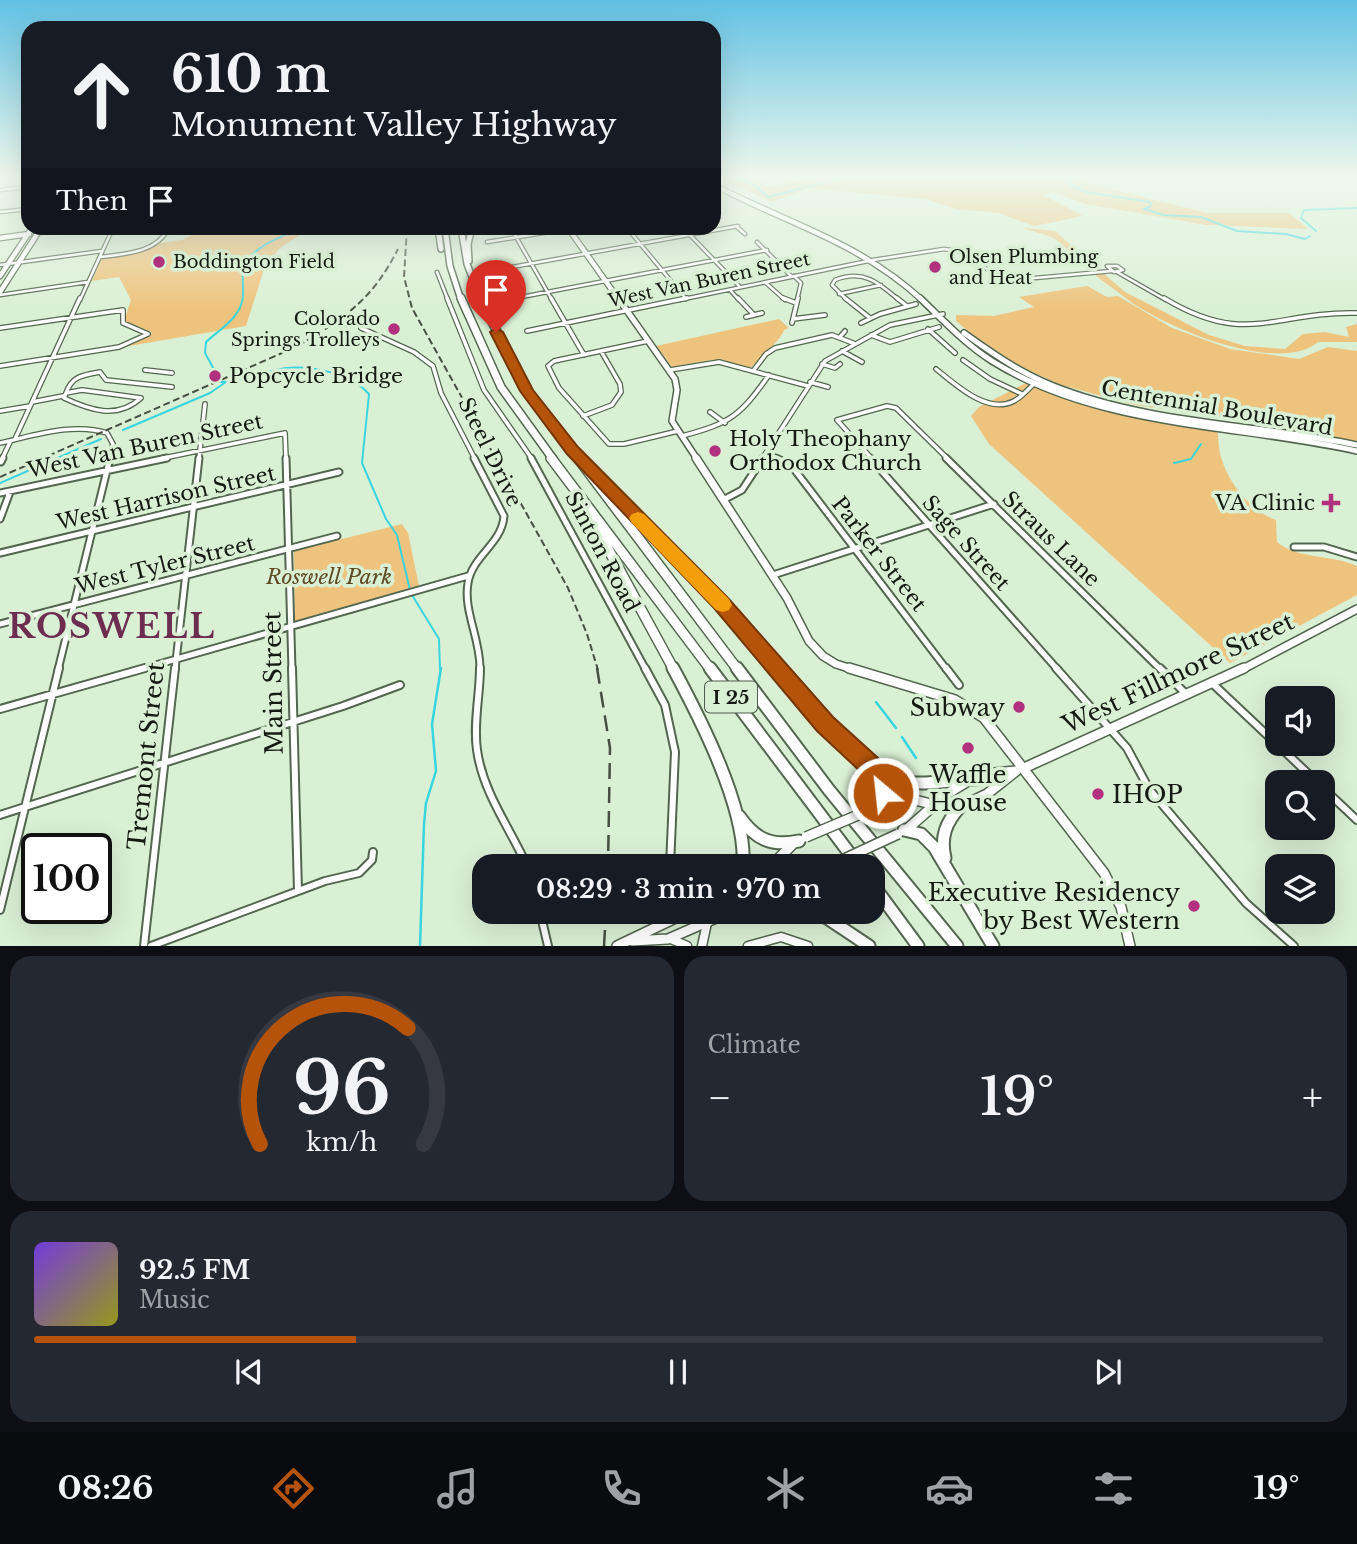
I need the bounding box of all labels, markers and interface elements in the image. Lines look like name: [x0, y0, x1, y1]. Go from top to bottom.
text: 610 m: [171, 44, 330, 105]
icon: ahead: [56, 49, 147, 140]
text: Monument Valley Highway: [171, 105, 617, 145]
icon: arrive: [142, 182, 180, 220]
text: Then: [56, 185, 128, 217]
place label: Olsen Plumbing and Heat: [949, 246, 1099, 289]
street label: West Van Buren Street: [605, 248, 812, 312]
place label: Boddington Field: [173, 251, 335, 273]
marker: Boddington Field: [151, 254, 167, 270]
marker: Olsen Plumbing and Heat: [927, 259, 943, 275]
pin: [466, 260, 526, 332]
icon: arrive: [477, 271, 515, 309]
place label: Colorado Springs Trolleys: [231, 308, 380, 351]
marker: Colorado Springs Trolleys: [386, 321, 402, 337]
place label: Popcycle Bridge: [229, 363, 403, 389]
marker: Popcycle Bridge: [207, 368, 223, 384]
street label: Centennial Boulevard: [1099, 375, 1335, 441]
street label: Steel Drive: [452, 393, 528, 511]
street label: West Van Buren Street: [24, 408, 265, 484]
place label: Holy Theophany Orthodox Church: [729, 426, 922, 476]
marker: Holy Theophany Orthodox Church: [707, 443, 723, 459]
street label: West Harrison Street: [53, 460, 278, 536]
street label: Straus Lane: [997, 486, 1105, 592]
street label: Sinton Road: [559, 487, 645, 617]
street label: Sage Street: [917, 490, 1015, 596]
place label: VA Clinic: [1214, 490, 1315, 516]
street label: Parker Street: [826, 491, 932, 617]
marker: VA Clinic: [1321, 493, 1341, 513]
street label: West Tyler Street: [72, 530, 258, 600]
park label: Roswell Park: [265, 564, 392, 590]
district label: ROSWELL: [8, 606, 216, 647]
street label: West Fillmore Street: [1057, 607, 1298, 740]
street label: Main Street: [257, 611, 289, 755]
street label: Tremont Street: [122, 661, 170, 851]
road number: I 25: [705, 682, 757, 712]
map controls: [1265, 686, 1335, 924]
button: sound: [1265, 686, 1335, 756]
place label: Subway: [910, 693, 1006, 722]
marker: Subway: [1011, 699, 1027, 715]
marker: Waffle House: [960, 740, 976, 756]
position arrow: [846, 756, 920, 830]
place label: Waffle House: [928, 760, 1007, 817]
button: search: [1265, 770, 1335, 840]
place label: IHOP: [1112, 780, 1183, 809]
marker: IHOP: [1090, 786, 1106, 802]
speed limit sign: 100: [21, 833, 112, 924]
button: layers: [1265, 854, 1335, 924]
text: 08:29 · 3 min · 970 m: [536, 873, 821, 905]
place label: Executive Residency by Best Western: [928, 878, 1181, 935]
marker: Executive Residency by Best Western: [1186, 898, 1202, 914]
text: Climate: [708, 1031, 801, 1059]
text: 96: [293, 1044, 391, 1135]
text: 19°: [979, 1065, 1054, 1129]
text: −: [708, 1074, 732, 1121]
text: +: [1302, 1074, 1323, 1121]
text: km/h: [306, 1127, 377, 1158]
text: 92.5 FM: [139, 1254, 250, 1286]
text: Music: [139, 1286, 210, 1314]
icon: previous: [230, 1353, 268, 1391]
icon: pause: [659, 1353, 697, 1391]
icon: next: [1089, 1353, 1127, 1391]
icon: directions: [269, 1464, 318, 1513]
icon: music: [433, 1464, 482, 1513]
icon: phone: [597, 1464, 646, 1513]
icon: climate: [761, 1464, 810, 1513]
icon: car: [925, 1464, 974, 1513]
icon: filters: [1089, 1464, 1138, 1513]
text: 08:26: [58, 1468, 154, 1508]
text: 19°: [1253, 1468, 1299, 1508]

